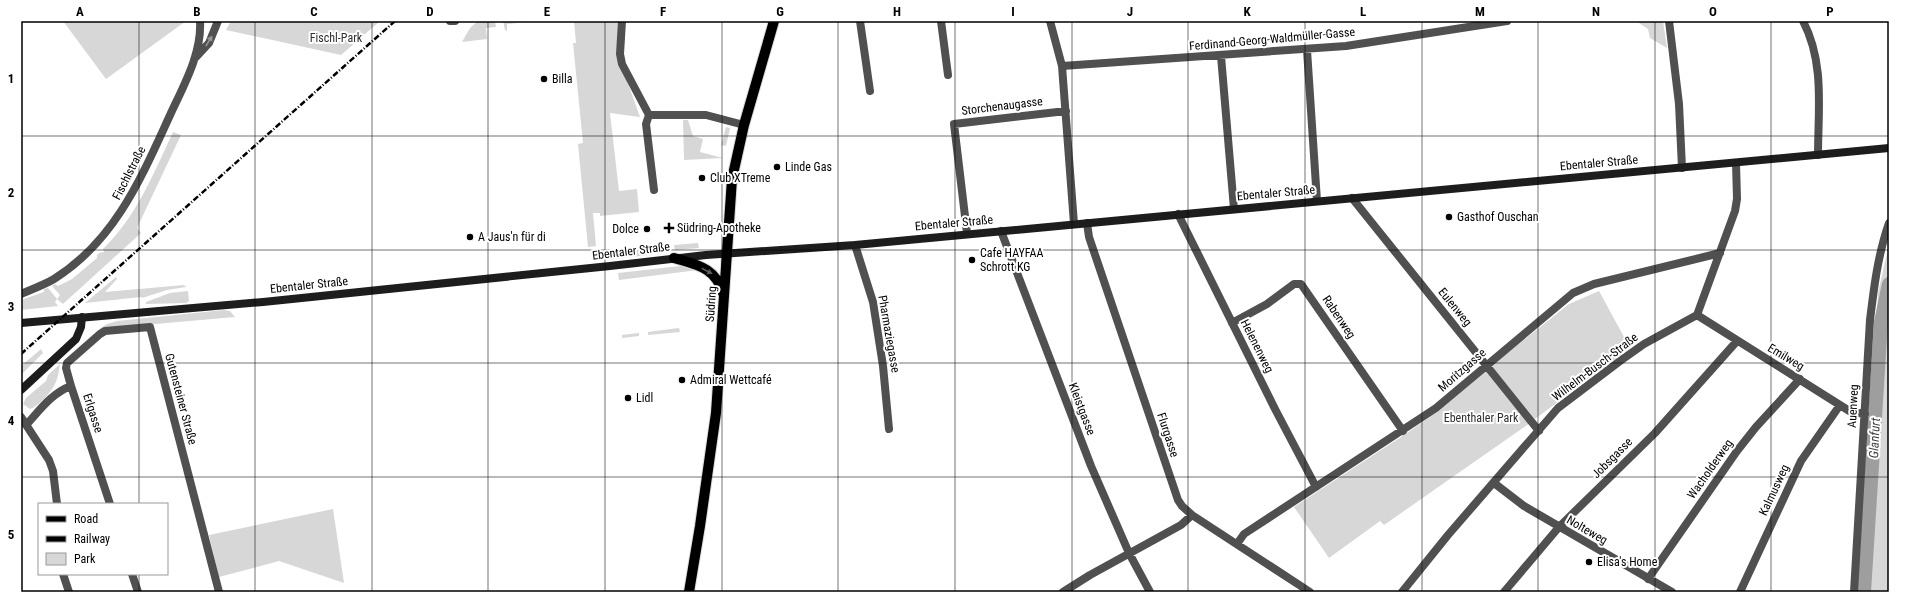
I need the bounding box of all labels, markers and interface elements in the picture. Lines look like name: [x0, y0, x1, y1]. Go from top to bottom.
text: A: [76, 4, 84, 19]
text: B: [193, 4, 201, 19]
text: C: [310, 4, 318, 19]
text: D: [426, 4, 434, 19]
text: E: [544, 4, 551, 19]
text: F: [660, 4, 666, 19]
text: G: [776, 4, 784, 19]
text: H: [893, 4, 901, 19]
text: I: [1011, 4, 1015, 19]
text: J: [1127, 4, 1133, 19]
text: K: [1243, 4, 1251, 19]
text: L: [1360, 4, 1366, 19]
text: M: [1475, 4, 1485, 19]
text: N: [1592, 4, 1600, 19]
text: O: [1709, 4, 1717, 19]
text: P: [1826, 4, 1834, 19]
street label: Ferdinand-Georg-Waldmüller-Gasse: [1188, 25, 1356, 53]
park label: Fischl-Park: [310, 31, 363, 45]
one-way arrow: [205, 35, 212, 47]
text: 1: [8, 71, 14, 86]
place label: Billa: [552, 72, 573, 86]
marker: Billa: [539, 74, 549, 84]
street label: Storchenaugasse: [961, 94, 1044, 118]
street label: Fischlstraße: [110, 144, 149, 202]
street label: Ebentaler Straße: [1559, 153, 1639, 173]
place label: Linde Gas: [785, 160, 832, 174]
marker: Linde Gas: [772, 162, 782, 172]
place label: Club XTreme: [710, 171, 771, 185]
marker: Club XTreme: [697, 173, 707, 183]
street label: Ebentaler Straße: [1236, 183, 1316, 203]
text: 2: [8, 185, 15, 200]
place label: Gasthof Ouschan: [1457, 210, 1539, 224]
marker: Gasthof Ouschan: [1444, 212, 1454, 222]
street label: Ebentaler Straße: [914, 213, 994, 233]
place label: Südring-Apotheke: [677, 221, 761, 235]
place label: Dolce: [612, 222, 639, 236]
marker: Südring-Apotheke: [664, 223, 674, 233]
marker: Dolce: [642, 224, 652, 234]
place label: A Jaus'n für di: [478, 230, 546, 244]
marker: A Jaus'n für di: [465, 232, 475, 242]
street label: Ebentaler Straße: [591, 239, 671, 263]
place label: Cafe HAYFAA Schrott KG: [980, 246, 1043, 274]
marker: Cafe HAYFAA Schrott KG: [967, 255, 977, 265]
one-way arrow: [702, 267, 713, 274]
street label: Ebentaler Straße: [269, 274, 349, 296]
street label: Südring: [703, 285, 719, 323]
street label: Eulenweg: [1435, 285, 1475, 329]
street label: Rabenweg: [1320, 293, 1358, 341]
street label: Pharmaziegasse: [875, 294, 903, 374]
text: 3: [8, 299, 14, 314]
street label: Helenenweg: [1238, 317, 1276, 375]
street label: Wilhelm-Busch-Straße: [1549, 330, 1641, 404]
street label: Emilweg: [1765, 341, 1807, 373]
street label: Moritzgasse: [1435, 345, 1489, 394]
street label: Gutensteiner Straße: [162, 352, 200, 447]
place label: Admiral Wettcafé: [690, 373, 772, 387]
marker: Admiral Wettcafé: [677, 375, 687, 385]
street label: Kleistgasse: [1066, 381, 1099, 438]
street label: Auenweg: [1845, 384, 1861, 428]
place label: Lidl: [636, 391, 653, 405]
street label: Erlgasse: [80, 392, 106, 435]
marker: Lidl: [623, 393, 633, 403]
street label: Flurgasse: [1154, 411, 1182, 459]
park label: Ebenthaler Park: [1444, 411, 1519, 425]
text: 4: [8, 413, 15, 428]
water label: Glanfurt: [1866, 417, 1883, 459]
street label: Jobsgasse: [1589, 435, 1635, 481]
street label: Wacholderweg: [1684, 436, 1736, 501]
street label: Kalmusweg: [1756, 462, 1792, 518]
legend: [38, 503, 168, 575]
text: Road: [74, 512, 98, 526]
street label: Nolteweg: [1564, 513, 1610, 547]
text: 5: [8, 527, 15, 542]
text: Railway: [74, 532, 110, 546]
text: Park: [74, 552, 96, 566]
place label: Elisa's Home: [1597, 555, 1658, 569]
marker: Elisa's Home: [1584, 557, 1594, 567]

